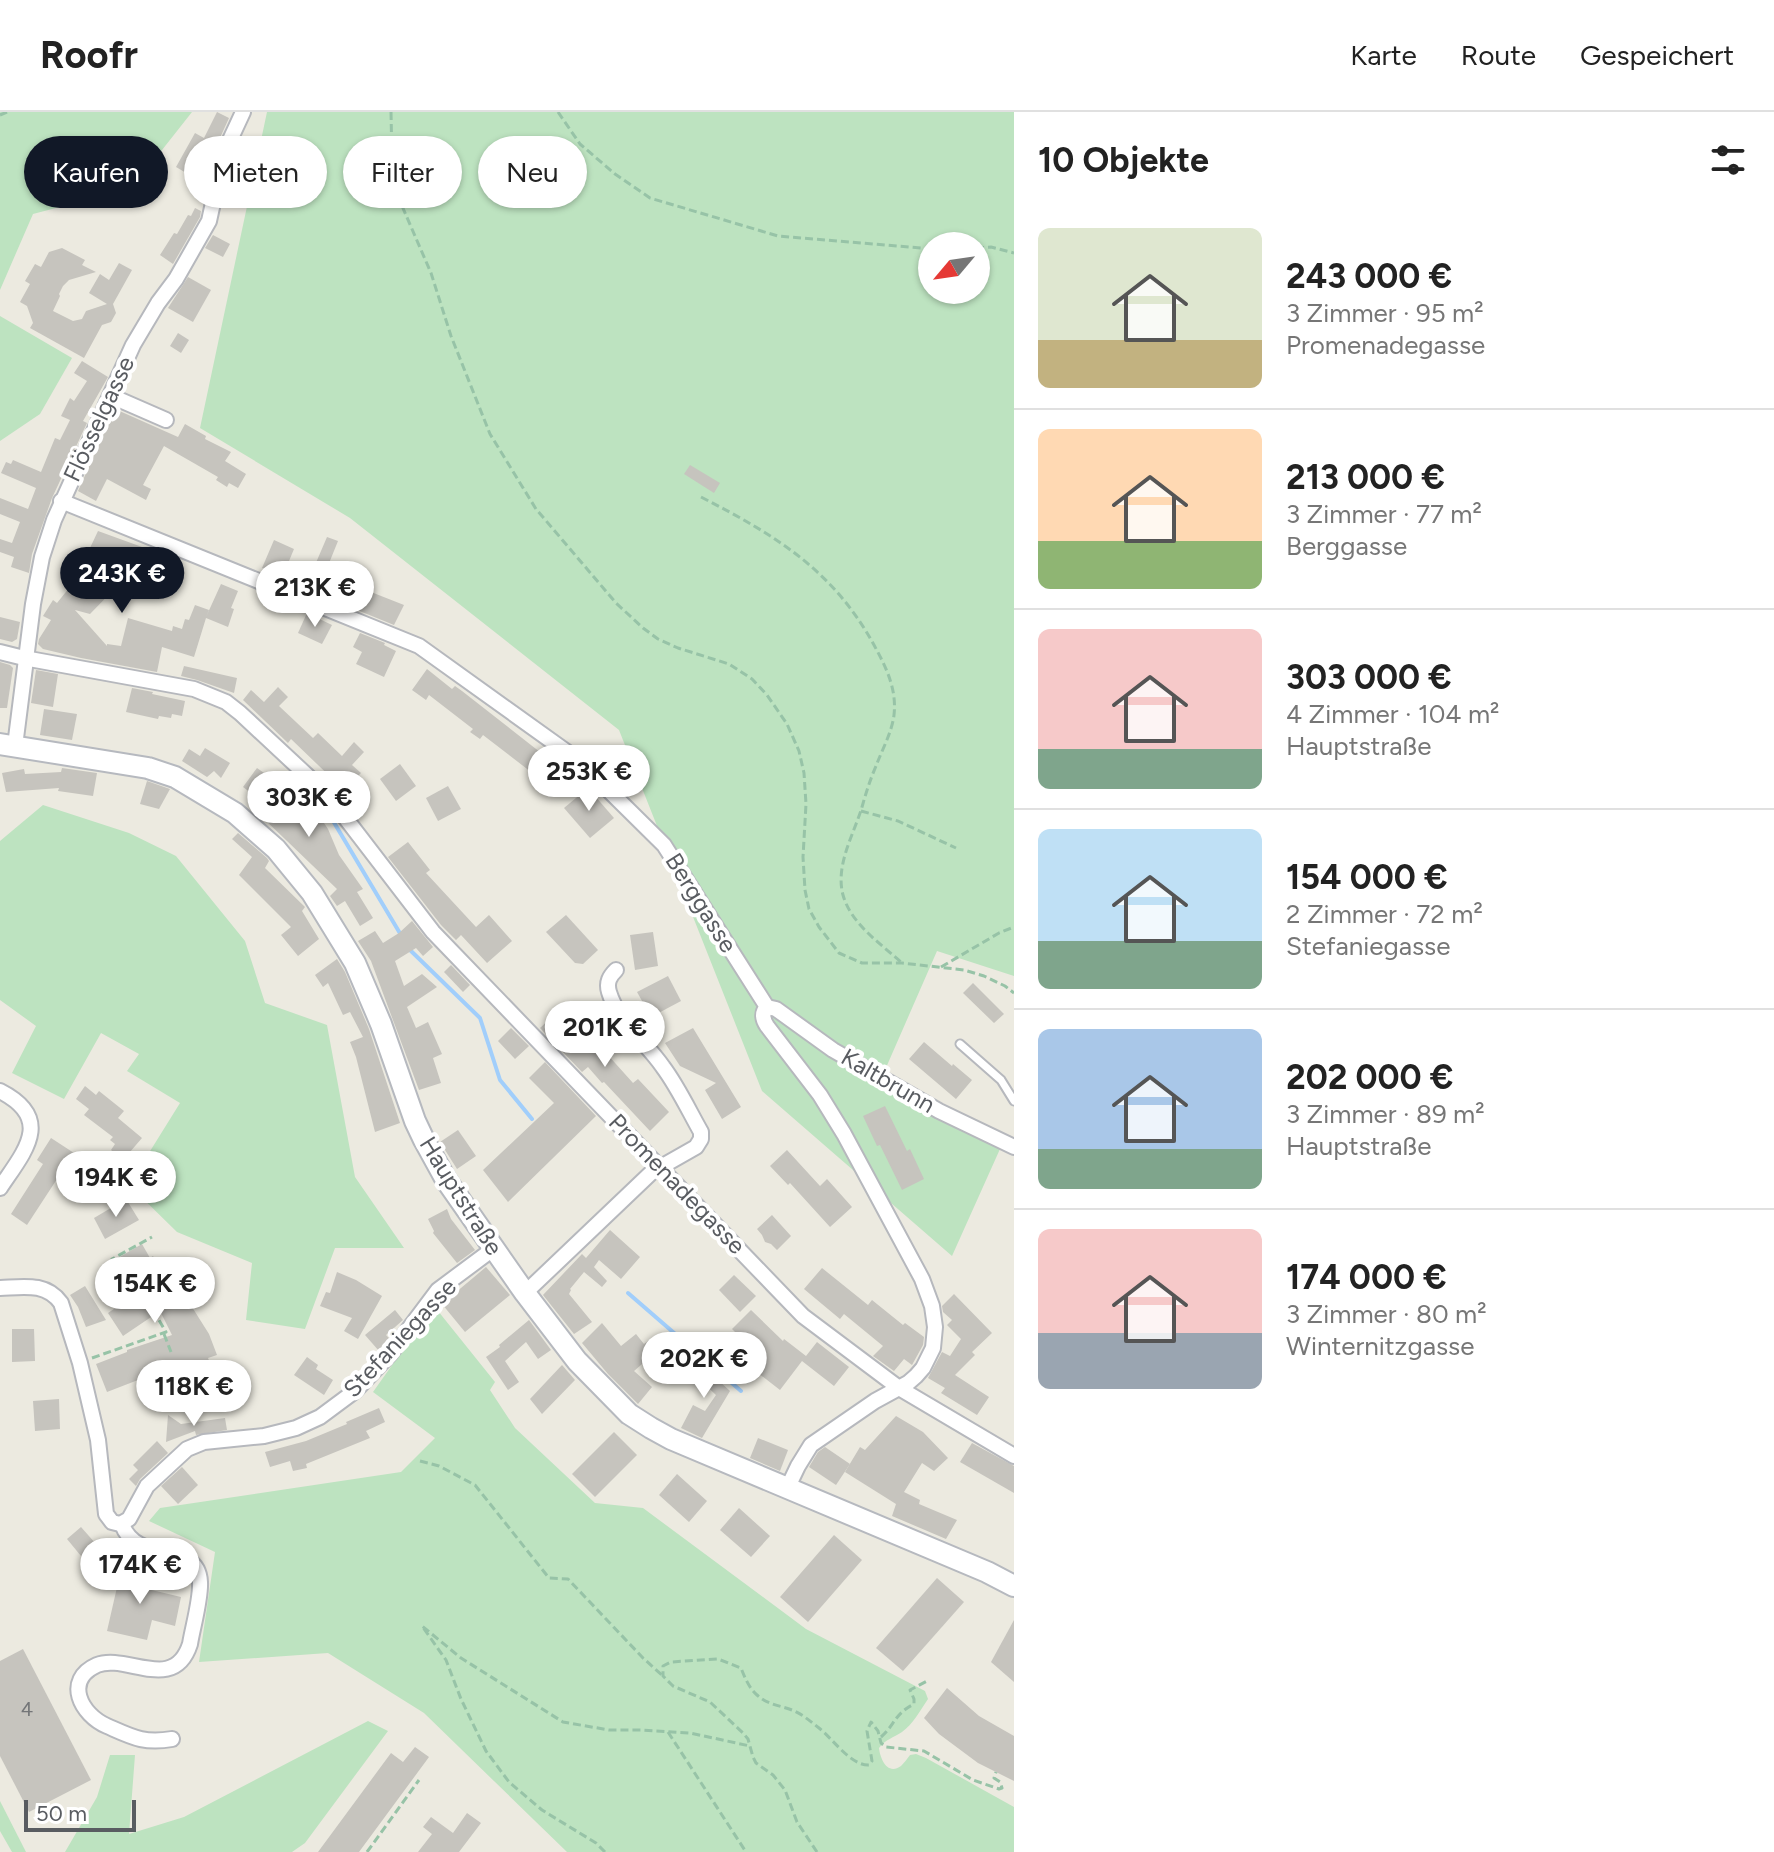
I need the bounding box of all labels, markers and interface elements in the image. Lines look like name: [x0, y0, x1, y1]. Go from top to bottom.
text: Roofr: [40, 32, 138, 78]
text: Karte: [1350, 38, 1417, 72]
text: Route: [1461, 38, 1536, 72]
text: Gespeichert: [1580, 38, 1734, 72]
chip: Kaufen: [24, 136, 168, 208]
chip: Mieten: [184, 136, 327, 208]
chip: Filter: [343, 136, 462, 208]
chip: Neu: [478, 136, 587, 208]
icon: filters: [1706, 138, 1750, 182]
text: 10 Objekte: [1038, 140, 1209, 181]
north arrow: [918, 232, 990, 304]
map controls: [918, 232, 990, 304]
text: 243 000 €: [1286, 256, 1452, 297]
icon: home: [1102, 260, 1198, 356]
text: 3 Zimmer · 95 m²: [1286, 297, 1484, 329]
text: Promenadegasse: [1286, 329, 1485, 361]
street label: Flösselgasse: [57, 352, 140, 486]
text: 213 000 €: [1286, 457, 1445, 498]
icon: home: [1102, 461, 1198, 557]
text: 3 Zimmer · 77 m²: [1286, 498, 1482, 530]
text: Berggasse: [1286, 530, 1407, 562]
pin: 243K €: [57, 547, 187, 615]
text: 243K €: [78, 557, 166, 589]
pin: 213K €: [250, 561, 380, 629]
text: 213K €: [274, 571, 356, 603]
text: 303 000 €: [1286, 657, 1452, 698]
icon: home: [1102, 661, 1198, 757]
text: 4 Zimmer · 104 m²: [1286, 698, 1499, 730]
text: Hauptstraße: [1286, 730, 1431, 762]
pin: 253K €: [524, 745, 654, 813]
text: 253K €: [546, 755, 632, 787]
pin: 303K €: [244, 771, 374, 839]
text: 303K €: [265, 781, 353, 813]
street label: Berggasse: [660, 848, 743, 958]
text: 154 000 €: [1286, 857, 1448, 898]
icon: home: [1102, 861, 1198, 957]
text: 2 Zimmer · 72 m²: [1286, 898, 1483, 930]
text: Stefaniegasse: [1286, 930, 1450, 962]
pin: 201K €: [540, 1001, 670, 1069]
text: 201K €: [563, 1011, 647, 1043]
street label: Kaltbrunn: [836, 1042, 940, 1119]
text: 202 000 €: [1286, 1057, 1453, 1098]
icon: home: [1102, 1061, 1198, 1157]
text: 3 Zimmer · 89 m²: [1286, 1098, 1485, 1130]
street label: Promenadegasse: [603, 1107, 752, 1260]
text: Hauptstraße: [1286, 1130, 1431, 1162]
street label: Hauptstraße: [414, 1131, 509, 1260]
pin: 194K €: [51, 1151, 181, 1219]
text: 194K €: [74, 1161, 158, 1193]
pin: 154K €: [90, 1257, 220, 1325]
text: 174 000 €: [1286, 1257, 1447, 1298]
icon: home: [1102, 1261, 1198, 1357]
text: 154K €: [113, 1267, 197, 1299]
street label: Stefaniegasse: [337, 1272, 462, 1403]
text: 3 Zimmer · 80 m²: [1286, 1298, 1487, 1330]
text: Winternitzgasse: [1286, 1330, 1474, 1362]
pin: 202K €: [639, 1332, 769, 1400]
text: 202K €: [660, 1342, 748, 1374]
pin: 118K €: [129, 1360, 259, 1428]
text: 118K €: [154, 1370, 234, 1402]
pin: 174K €: [75, 1538, 205, 1606]
text: 174K €: [98, 1548, 182, 1580]
house number: 4: [21, 1697, 33, 1721]
scale bar: [24, 1796, 136, 1832]
text: 50 m: [36, 1800, 87, 1827]

